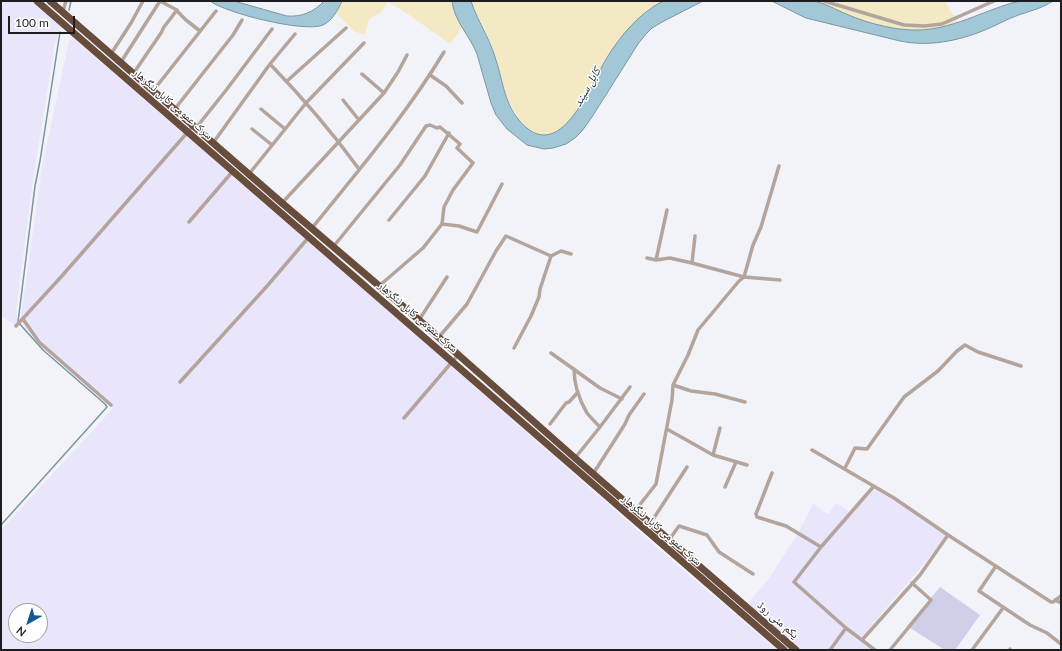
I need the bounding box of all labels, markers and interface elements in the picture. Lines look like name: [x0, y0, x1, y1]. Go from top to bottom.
scale bar: [10, 8, 77, 34]
text: 100 m: [15, 15, 49, 30]
water label: کابل سيند: [570, 65, 604, 109]
street label: سرک عمومی کابل ننگرهار: [131, 66, 215, 142]
street label: سرک عمومی کابل ننگرهار: [376, 279, 460, 355]
street label: سرک عمومی کابل ننگرهار: [620, 492, 704, 568]
street label: یکم مئی روڈ: [755, 599, 801, 641]
north arrow: [8, 603, 48, 643]
text: N: [13, 624, 28, 640]

